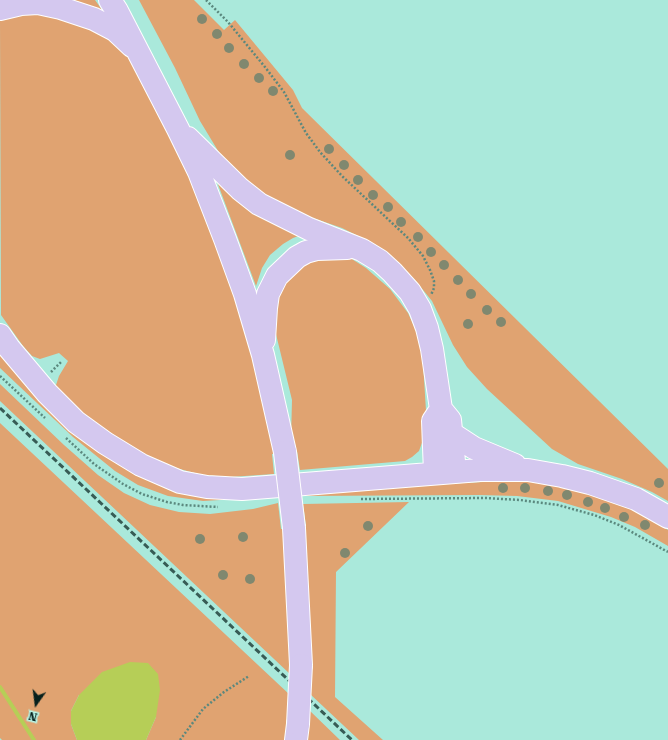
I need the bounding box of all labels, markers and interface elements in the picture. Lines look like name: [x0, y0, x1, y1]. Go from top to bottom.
north arrow: [16, 684, 56, 724]
text: N: [27, 709, 39, 723]

